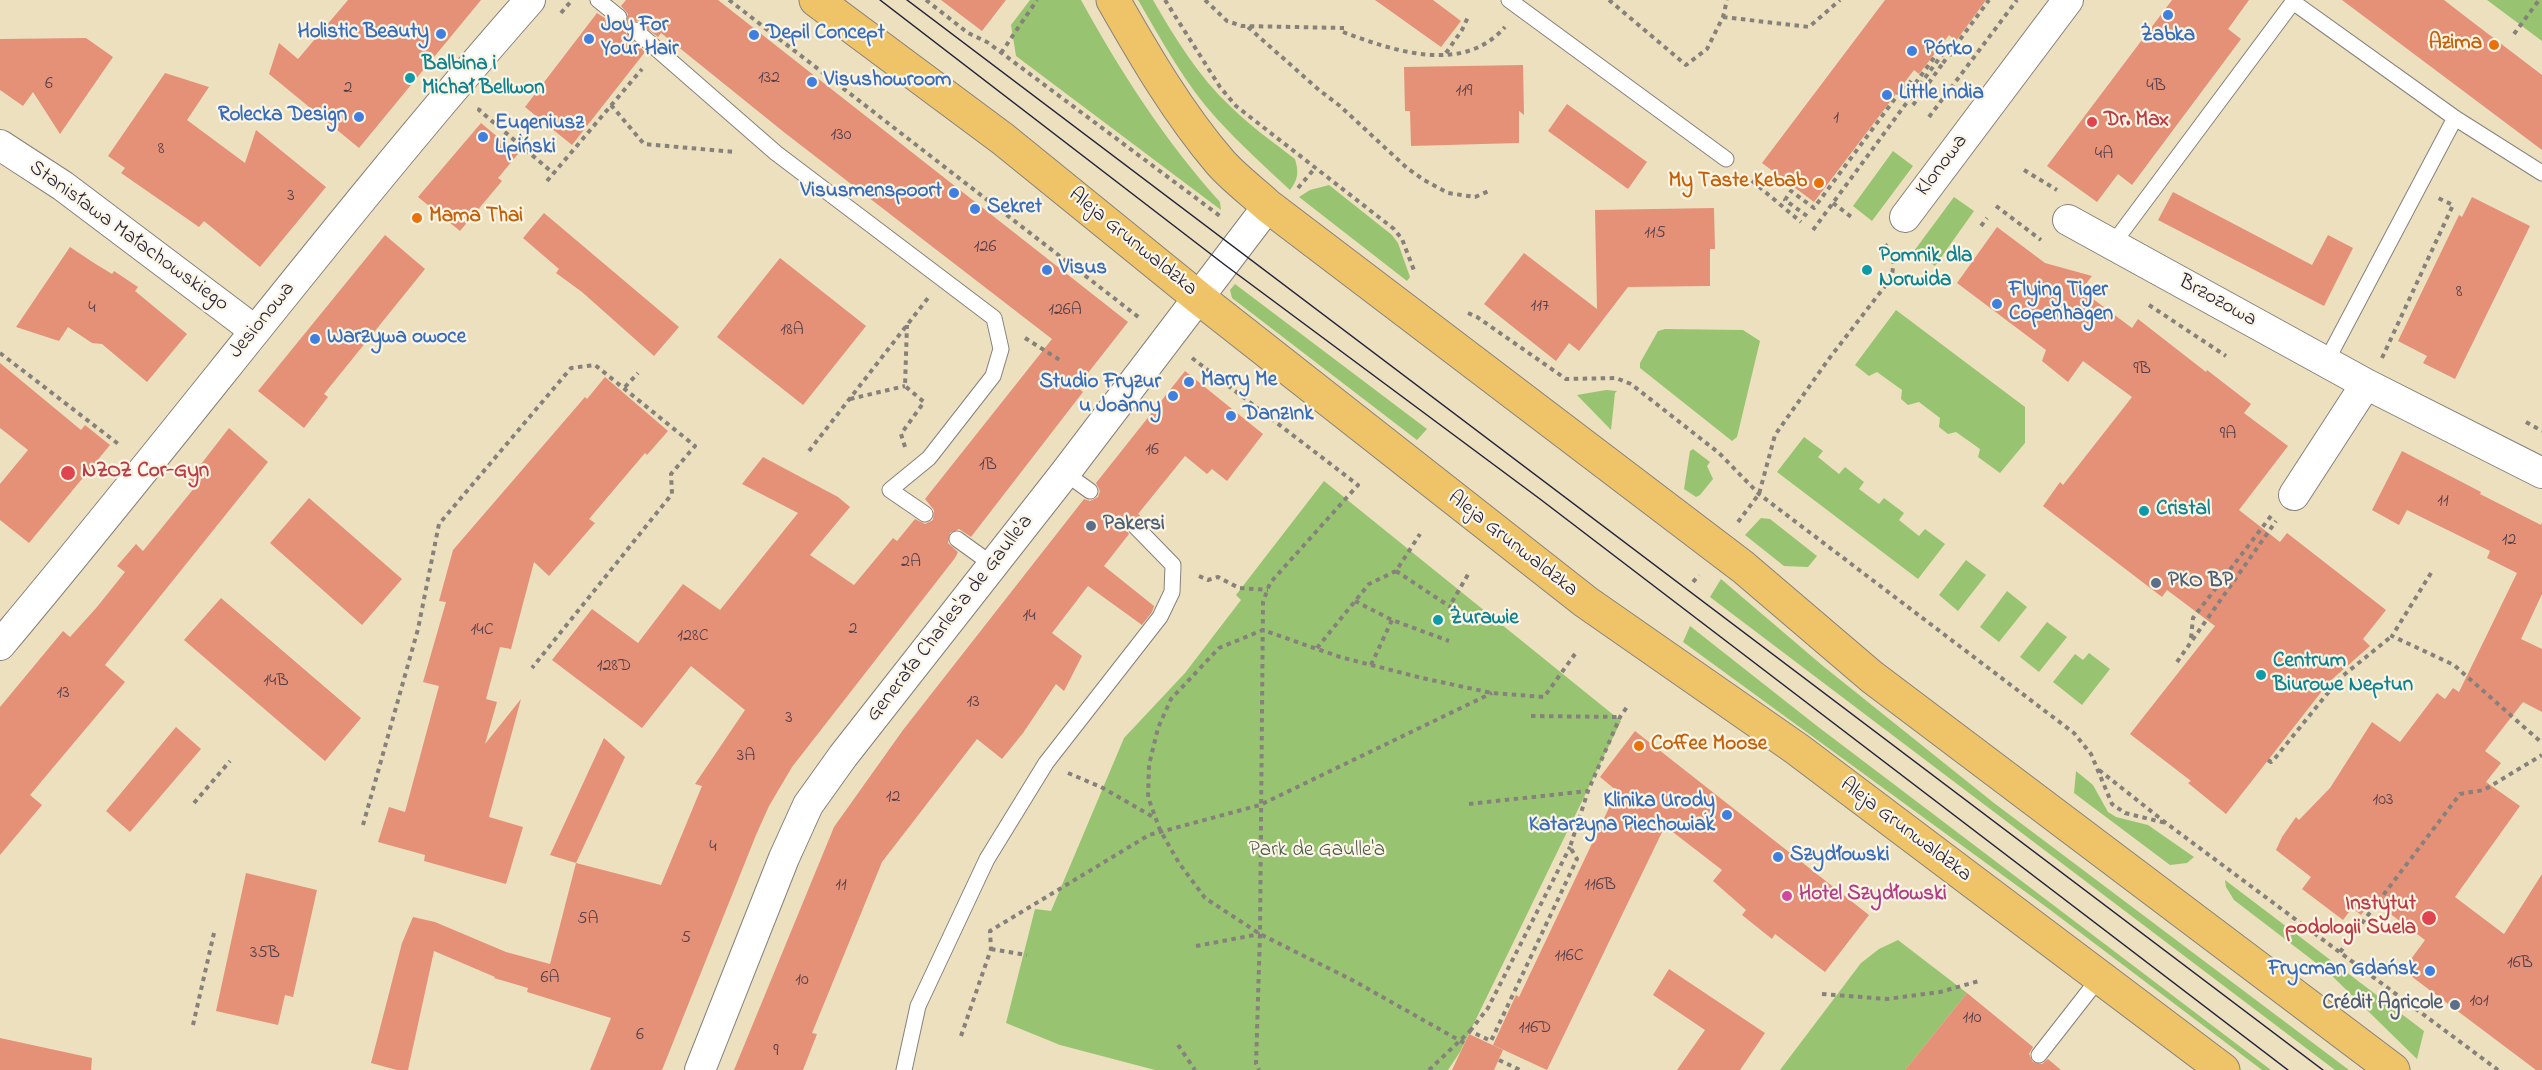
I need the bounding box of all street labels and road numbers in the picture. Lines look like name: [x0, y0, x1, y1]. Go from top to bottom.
street label: Klonowa: [1912, 130, 1974, 202]
street label: Stanisława Małachowskiego: [23, 156, 233, 318]
street label: Aleja Grunwaldzka: [1063, 183, 1201, 303]
street label: Brzozowa: [2174, 270, 2260, 334]
street label: Jesionowa: [224, 278, 302, 364]
street label: Aleja Grunwaldzka: [1442, 486, 1582, 604]
street label: Generała Charles'a de Gaulle'a: [862, 510, 1040, 728]
street label: Aleja Grunwaldzka: [1834, 773, 1976, 889]

